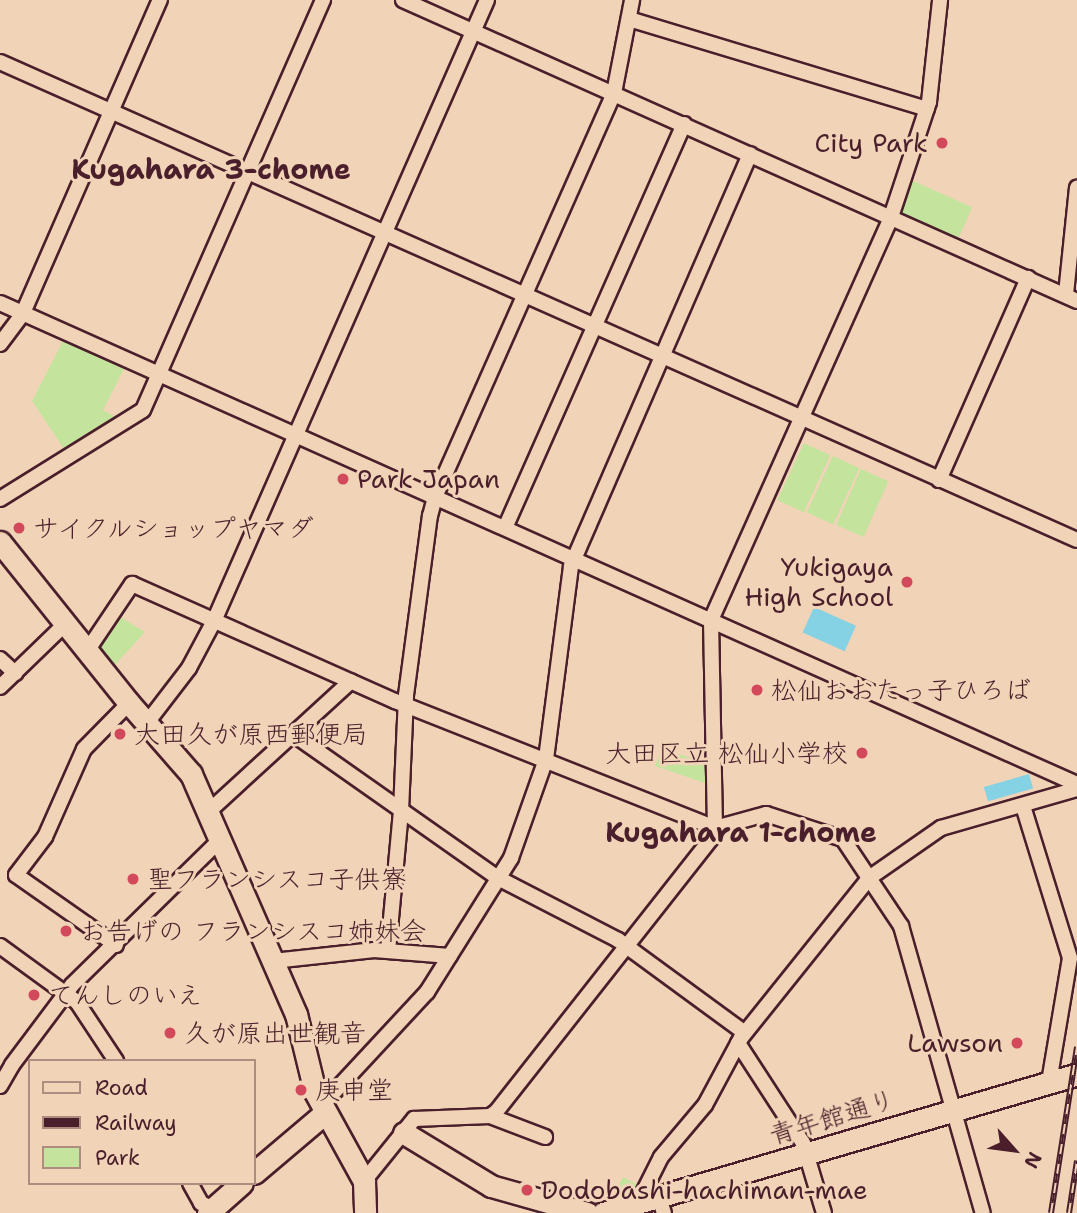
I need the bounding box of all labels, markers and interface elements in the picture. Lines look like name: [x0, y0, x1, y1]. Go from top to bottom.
place label: City Park: [815, 127, 928, 159]
marker: City Park: [934, 135, 950, 151]
district label: Kugahara 3-chome: [71, 152, 351, 186]
place label: Park Japan: [357, 463, 500, 495]
marker: Park Japan: [335, 471, 351, 487]
place label: サイクルショップヤマダ: [33, 512, 319, 544]
marker: サイクルショップヤマダ: [11, 520, 27, 536]
place label: Yukigaya High School: [744, 551, 893, 612]
marker: Yukigaya High School: [899, 574, 915, 590]
place label: 松仙おおたっ子ひろば: [771, 674, 1031, 706]
marker: 松仙おおたっ子ひろば: [749, 682, 765, 698]
place label: 大田久が原西郵便局: [134, 718, 368, 750]
marker: 大田久が原西郵便局: [112, 726, 128, 742]
place label: 大田区立 松仙小学校: [605, 737, 848, 769]
marker: 大田区立 松仙小学校: [854, 745, 870, 761]
district label: Kugahara 1-chome: [605, 815, 877, 849]
place label: 聖フランシスコ子供寮: [147, 863, 407, 895]
marker: 聖フランシスコ子供寮: [125, 871, 141, 887]
place label: お告げの フランシスコ姉妹会: [80, 915, 427, 947]
marker: お告げの フランシスコ姉妹会: [58, 923, 74, 939]
place label: てんしのいえ: [48, 979, 204, 1011]
marker: てんしのいえ: [26, 987, 42, 1003]
place label: 久が原出世観音: [184, 1017, 366, 1049]
marker: 久が原出世観音: [162, 1025, 178, 1041]
place label: Lawson: [907, 1027, 1003, 1059]
marker: Lawson: [1009, 1035, 1025, 1051]
legend: [28, 1059, 256, 1185]
text: Road: [95, 1074, 148, 1102]
place label: 庚申堂: [315, 1074, 393, 1106]
marker: 庚申堂: [293, 1082, 309, 1098]
street label: 青年館通り: [765, 1083, 899, 1151]
text: Railway: [95, 1109, 177, 1137]
north arrow: [979, 1115, 1049, 1185]
text: Park: [95, 1144, 140, 1172]
text: N: [1018, 1148, 1048, 1173]
place label: Dodobashi-hachiman-mae: [541, 1174, 868, 1206]
marker: Dodobashi-hachiman-mae: [519, 1182, 535, 1198]

